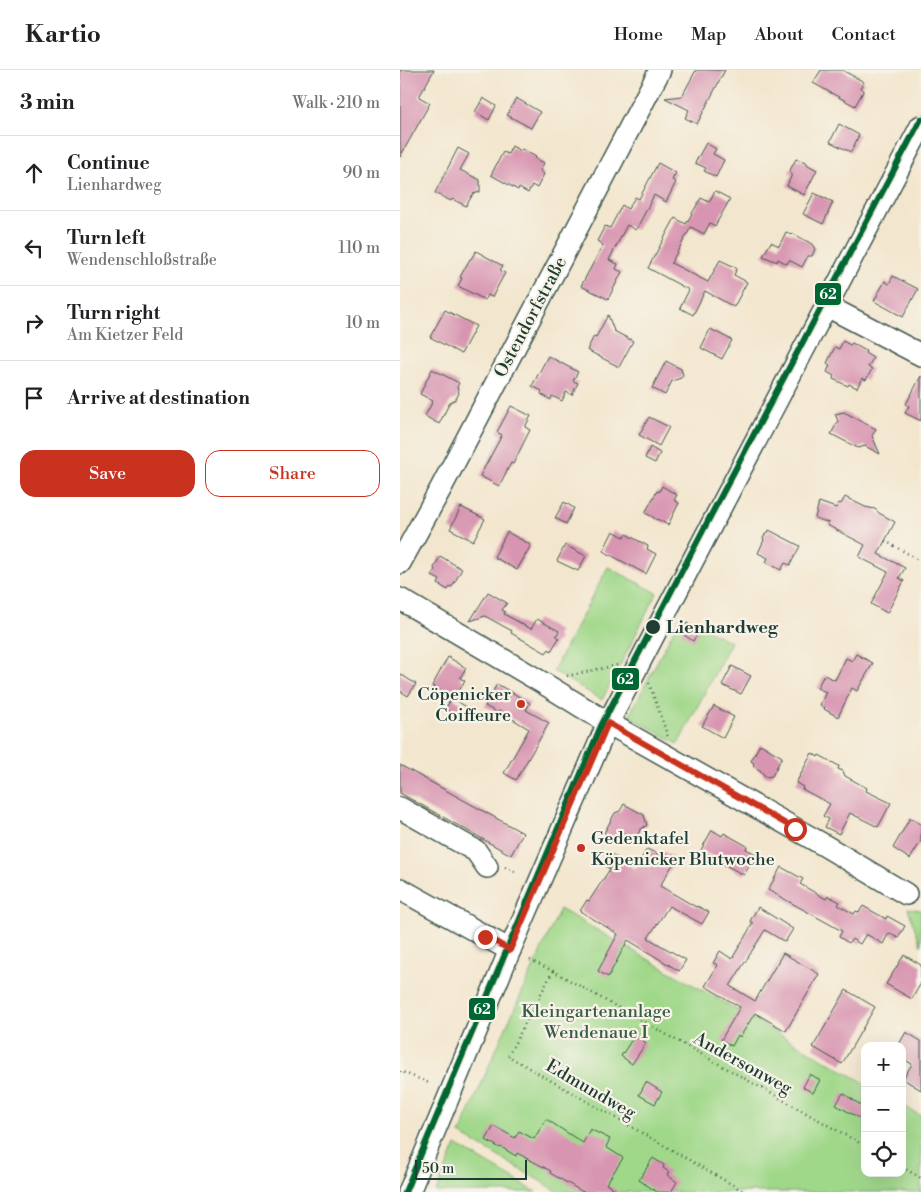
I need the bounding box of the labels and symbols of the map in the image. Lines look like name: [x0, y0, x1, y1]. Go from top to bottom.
street label: Ostendorfstraße: [489, 253, 572, 382]
line badge: 62: [814, 282, 842, 306]
text: 62: [819, 286, 837, 304]
place label: Lienhardweg: [666, 616, 779, 639]
marker: Lienhardweg: [644, 618, 662, 636]
line badge: 62: [611, 667, 640, 691]
text: 62: [616, 671, 634, 689]
place label: Cöpenicker Coiffeure: [417, 683, 511, 727]
marker: Cöpenicker Coiffeure: [515, 698, 527, 710]
route start: [784, 818, 807, 841]
place label: Gedenktafel Köpenicker Blutwoche: [591, 827, 775, 871]
marker: Gedenktafel Köpenicker Blutwoche: [575, 842, 587, 854]
route end: [474, 926, 497, 949]
line badge: 62: [468, 997, 496, 1021]
park label: Kleingartenanlage Wendenaue I: [521, 1000, 671, 1044]
text: 62: [473, 1001, 491, 1019]
street label: Andersonweg: [688, 1026, 797, 1100]
street label: Edmundweg: [541, 1054, 641, 1125]
scale bar: [415, 1157, 528, 1180]

